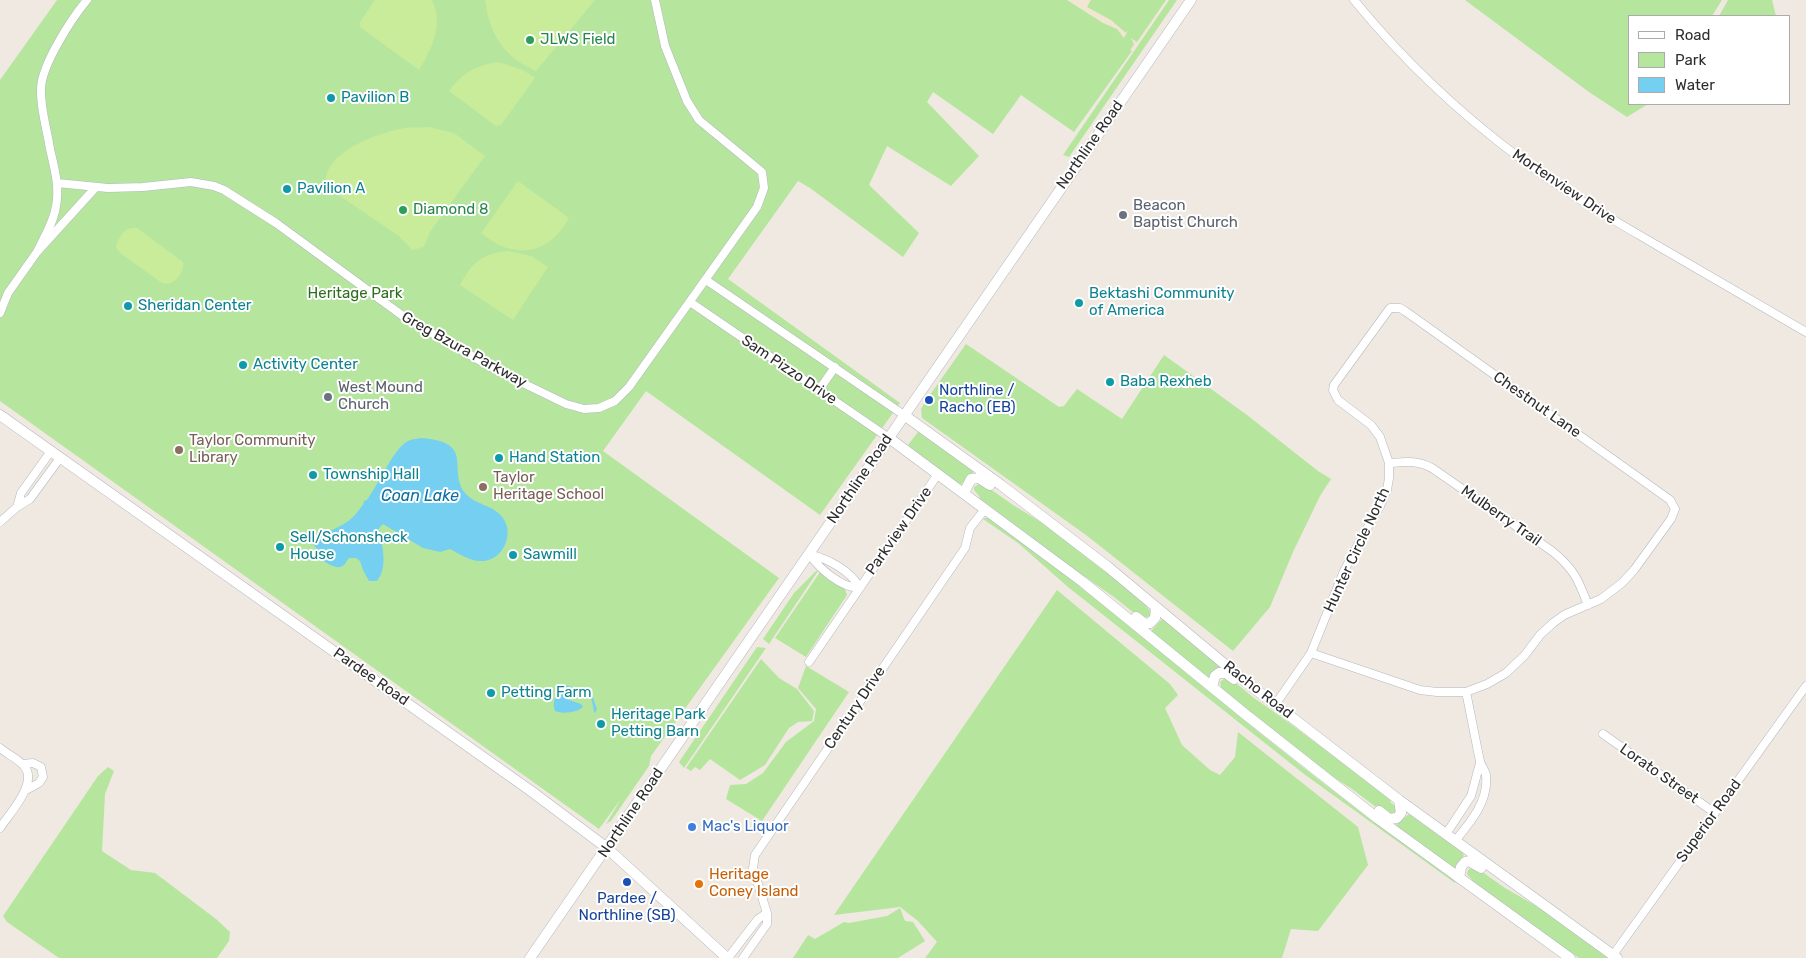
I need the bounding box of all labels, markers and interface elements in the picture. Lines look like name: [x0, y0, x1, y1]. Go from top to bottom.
legend: [1628, 15, 1791, 105]
text: Road: [1675, 26, 1711, 44]
place label: JLWS Field: [540, 31, 616, 49]
marker: JLWS Field: [524, 34, 536, 46]
text: Park: [1675, 51, 1706, 69]
text: Water: [1675, 76, 1715, 94]
place label: Pavilion B: [341, 89, 409, 107]
marker: Pavilion B: [325, 92, 337, 104]
street label: Northline Road: [1053, 97, 1127, 193]
street label: Mortenview Drive: [1509, 146, 1619, 228]
place label: Pavilion A: [297, 180, 365, 198]
marker: Pavilion A: [281, 183, 293, 195]
place label: Beacon Baptist Church: [1133, 197, 1238, 232]
place label: Diamond 8: [413, 201, 488, 219]
marker: Diamond 8: [397, 204, 409, 216]
marker: Beacon Baptist Church: [1117, 209, 1129, 221]
park label: Heritage Park: [308, 285, 402, 303]
place label: Bektashi Community of America: [1089, 285, 1235, 320]
place label: Sheridan Center: [138, 297, 252, 315]
marker: Bektashi Community of America: [1073, 297, 1085, 309]
marker: Sheridan Center: [122, 300, 134, 312]
street label: Greg Bzura Parkway: [398, 308, 530, 392]
street label: Sam Pizzo Drive: [738, 331, 840, 409]
place label: Activity Center: [253, 356, 358, 374]
marker: Activity Center: [237, 359, 249, 371]
street label: Chestnut Lane: [1490, 368, 1584, 442]
place label: Baba Rexheb: [1120, 373, 1212, 391]
marker: Baba Rexheb: [1104, 376, 1116, 388]
place label: West Mound Church: [338, 379, 423, 414]
place label: Northline / Racho (EB): [939, 382, 1016, 417]
marker: West Mound Church: [322, 391, 334, 403]
marker: Northline / Racho (EB): [923, 394, 935, 406]
street label: Northline Road: [824, 431, 896, 527]
place label: Taylor Community Library: [189, 432, 315, 467]
marker: Taylor Community Library: [173, 444, 185, 456]
place label: Hand Station: [509, 449, 600, 467]
marker: Hand Station: [493, 452, 505, 464]
place label: Township Hall: [323, 466, 419, 484]
marker: Township Hall: [307, 469, 319, 481]
place label: Taylor Heritage School: [493, 469, 604, 504]
marker: Taylor Heritage School: [477, 481, 489, 493]
street label: Mulberry Trail: [1457, 482, 1545, 550]
street label: Parkview Drive: [862, 484, 936, 578]
street label: Hunter Circle North: [1320, 485, 1394, 615]
water label: Coan Lake: [381, 486, 459, 506]
place label: Sell/Schonsheck House: [290, 529, 408, 564]
marker: Sell/Schonsheck House: [274, 541, 286, 553]
place label: Sawmill: [523, 546, 577, 564]
marker: Sawmill: [507, 549, 519, 561]
street label: Pardee Road: [330, 644, 412, 710]
street label: Racho Road: [1220, 657, 1296, 723]
street label: Century Drive: [821, 663, 889, 753]
place label: Petting Farm: [501, 684, 592, 702]
marker: Petting Farm: [485, 687, 497, 699]
place label: Heritage Park Petting Barn: [611, 706, 706, 741]
marker: Heritage Park Petting Barn: [595, 718, 607, 730]
street label: Lorato Street: [1616, 740, 1702, 808]
street label: Northline Road: [595, 765, 667, 861]
street label: Superior Road: [1673, 776, 1745, 866]
place label: Mac's Liquor: [702, 818, 789, 836]
marker: Mac's Liquor: [686, 821, 698, 833]
place label: Heritage Coney Island: [709, 866, 798, 901]
marker: Pardee / Northline (SB): [621, 876, 633, 888]
marker: Heritage Coney Island: [693, 878, 705, 890]
place label: Pardee / Northline (SB): [579, 890, 675, 925]

